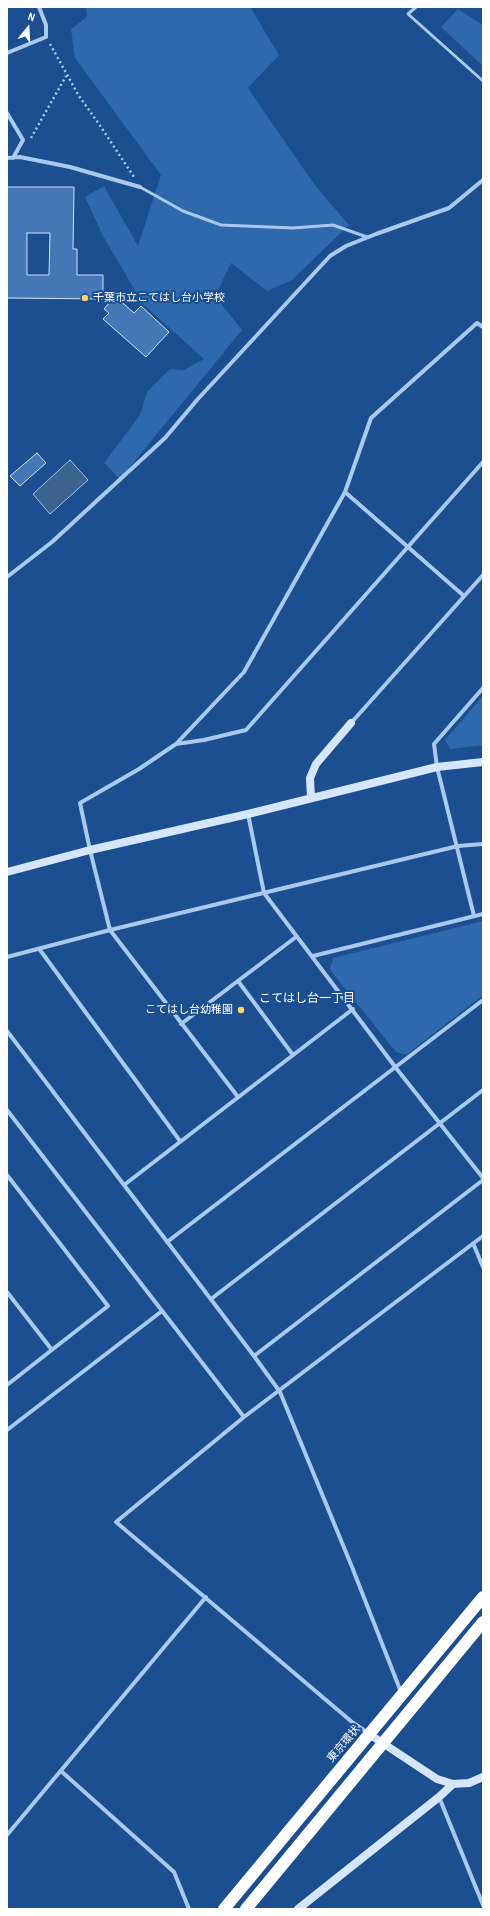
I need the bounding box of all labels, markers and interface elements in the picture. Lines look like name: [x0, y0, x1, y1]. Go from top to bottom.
north arrow: [8, 8, 48, 48]
text: N: [26, 9, 37, 24]
place label: 千葉市立こてはし台小学校: [93, 291, 225, 305]
marker: 千葉市立こてはし台小学校: [80, 293, 90, 303]
district label: こてはし台一丁目: [259, 992, 355, 1006]
place label: こてはし台幼稚園: [145, 1003, 233, 1017]
marker: こてはし台幼稚園: [236, 1005, 246, 1015]
street label: 東京環状: [325, 1723, 363, 1765]

